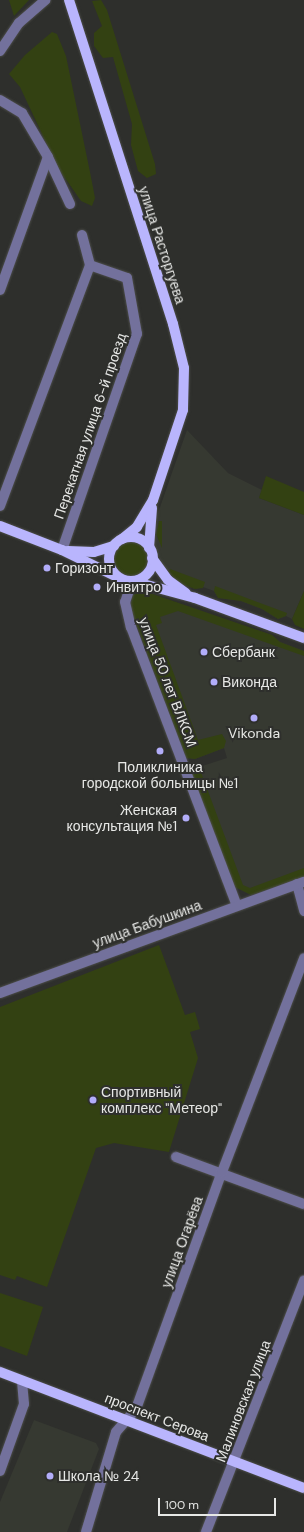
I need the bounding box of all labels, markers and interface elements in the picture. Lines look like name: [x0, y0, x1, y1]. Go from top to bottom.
street label: улица Расторгуева: [135, 184, 189, 306]
street label: Перекатная улица 6-й проезд: [50, 331, 130, 521]
place label: Горизонт: [55, 560, 113, 576]
marker: Горизонт: [42, 563, 52, 573]
place label: Инвитро: [106, 579, 161, 595]
marker: Инвитро: [91, 581, 103, 593]
street label: улица 50 лет ВЛКСМ: [135, 615, 201, 749]
place label: Сбербанк: [212, 644, 275, 660]
marker: Сбербанк: [199, 647, 209, 657]
place label: Виконда: [222, 674, 277, 690]
marker: Виконда: [209, 677, 219, 687]
marker: Vikonda: [249, 713, 259, 723]
place label: Vikonda: [228, 725, 280, 741]
marker: Поликлиника городской больницы №1: [154, 745, 166, 757]
place label: Поликлиника городской больницы №1: [82, 759, 238, 792]
place label: Женская консультация №1: [67, 802, 177, 834]
marker: Женская консультация №1: [180, 812, 192, 824]
street label: улица Бабушкина: [90, 897, 204, 951]
place label: Спортивный комплекс "Метеор": [101, 1084, 222, 1116]
marker: Спортивный комплекс "Метеор": [88, 1095, 98, 1105]
street label: улица Огарёва: [158, 1194, 206, 1290]
street label: Малиновская улица: [212, 1338, 274, 1464]
street label: проспект Серова: [102, 1389, 212, 1445]
place label: Школа № 24: [58, 1468, 139, 1484]
marker: Школа № 24: [45, 1471, 55, 1481]
scale bar: [160, 1490, 278, 1516]
text: 100 m: [165, 1497, 199, 1513]

